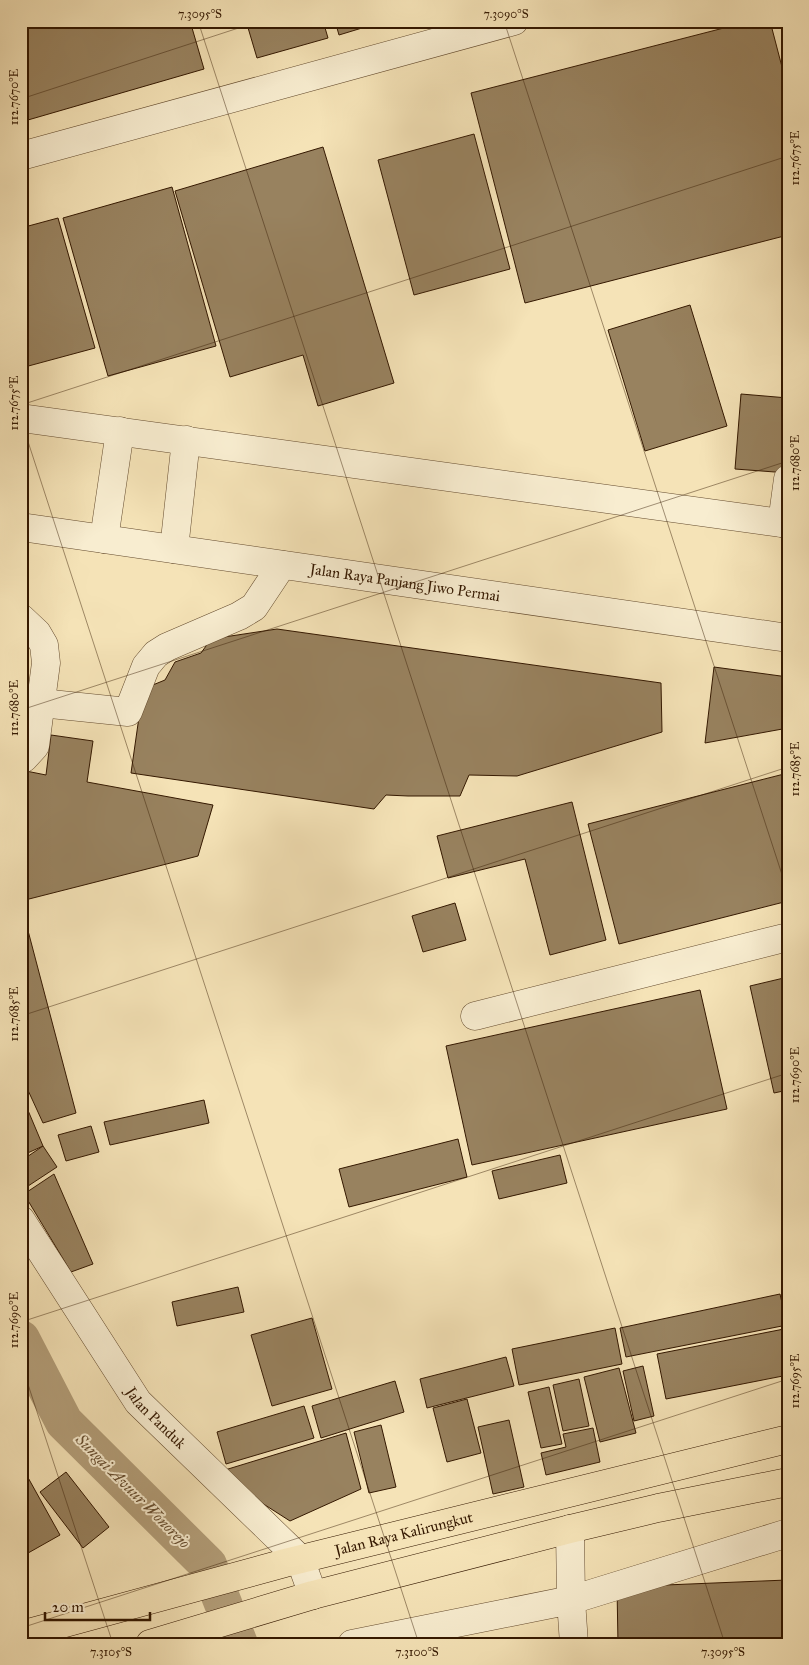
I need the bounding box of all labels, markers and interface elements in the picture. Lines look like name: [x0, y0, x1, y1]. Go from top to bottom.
text: 7.3095°S: [178, 7, 222, 21]
text: 7.3090°S: [483, 7, 529, 21]
text: 112.7670°E: [7, 68, 21, 125]
text: 112.7675°E: [788, 130, 802, 185]
text: 112.7675°E: [7, 375, 21, 430]
text: 112.7680°E: [788, 434, 802, 491]
street label: Jalan Raya Panjang Jiwo Permai: [307, 560, 501, 605]
text: 112.7680°E: [7, 679, 21, 736]
text: 112.7685°E: [788, 741, 802, 796]
text: 112.7685°E: [7, 986, 21, 1041]
text: 112.7690°E: [788, 1046, 802, 1103]
text: 112.7690°E: [7, 1291, 21, 1348]
text: 112.7695°E: [788, 1353, 802, 1408]
street label: Jalan Panduk: [120, 1382, 190, 1452]
water label: Sungai Avuur Wonorejo: [70, 1429, 194, 1553]
street label: Jalan Raya Kalirungkut: [331, 1508, 475, 1561]
scale bar: [45, 1590, 150, 1622]
text: 20 m: [52, 1598, 84, 1616]
text: 7.3105°S: [90, 1645, 132, 1659]
text: 7.3100°S: [395, 1645, 439, 1659]
text: 7.3095°S: [701, 1645, 745, 1659]

